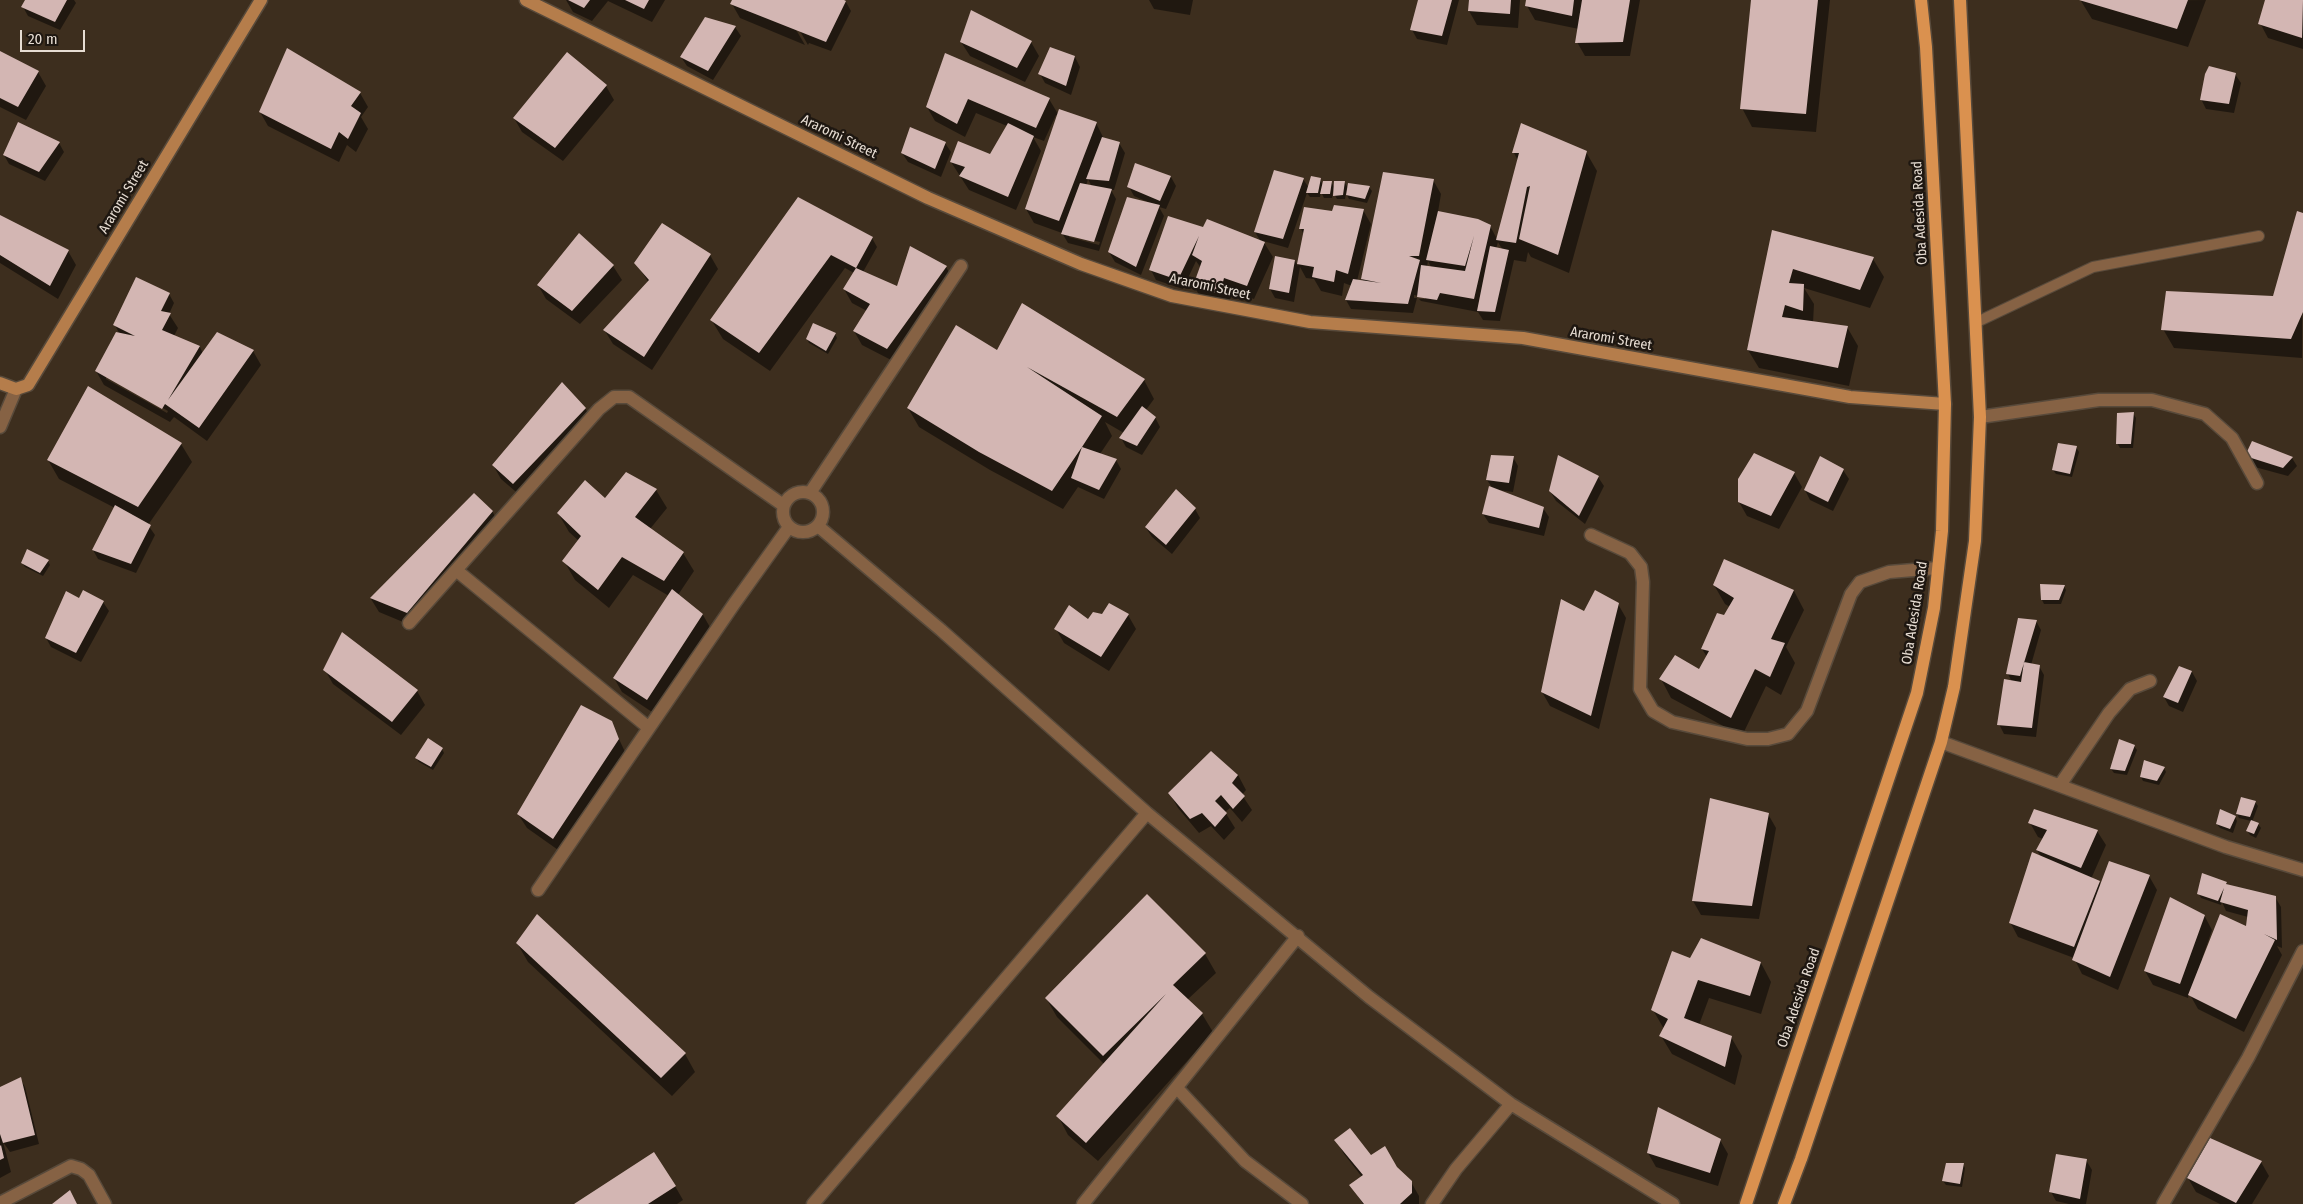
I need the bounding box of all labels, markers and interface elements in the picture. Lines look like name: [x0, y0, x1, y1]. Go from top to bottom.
scale bar: [22, 20, 88, 52]
text: 20 m: [28, 30, 58, 48]
street label: Araromi Street: [798, 111, 880, 163]
street label: Araromi Street: [96, 157, 152, 237]
street label: Oba Adesida Road: [1909, 161, 1931, 265]
street label: Araromi Street: [1168, 270, 1252, 304]
street label: Araromi Street: [1569, 324, 1653, 354]
street label: Oba Adesida Road: [1899, 560, 1931, 666]
street label: Oba Adesida Road: [1774, 946, 1824, 1050]

